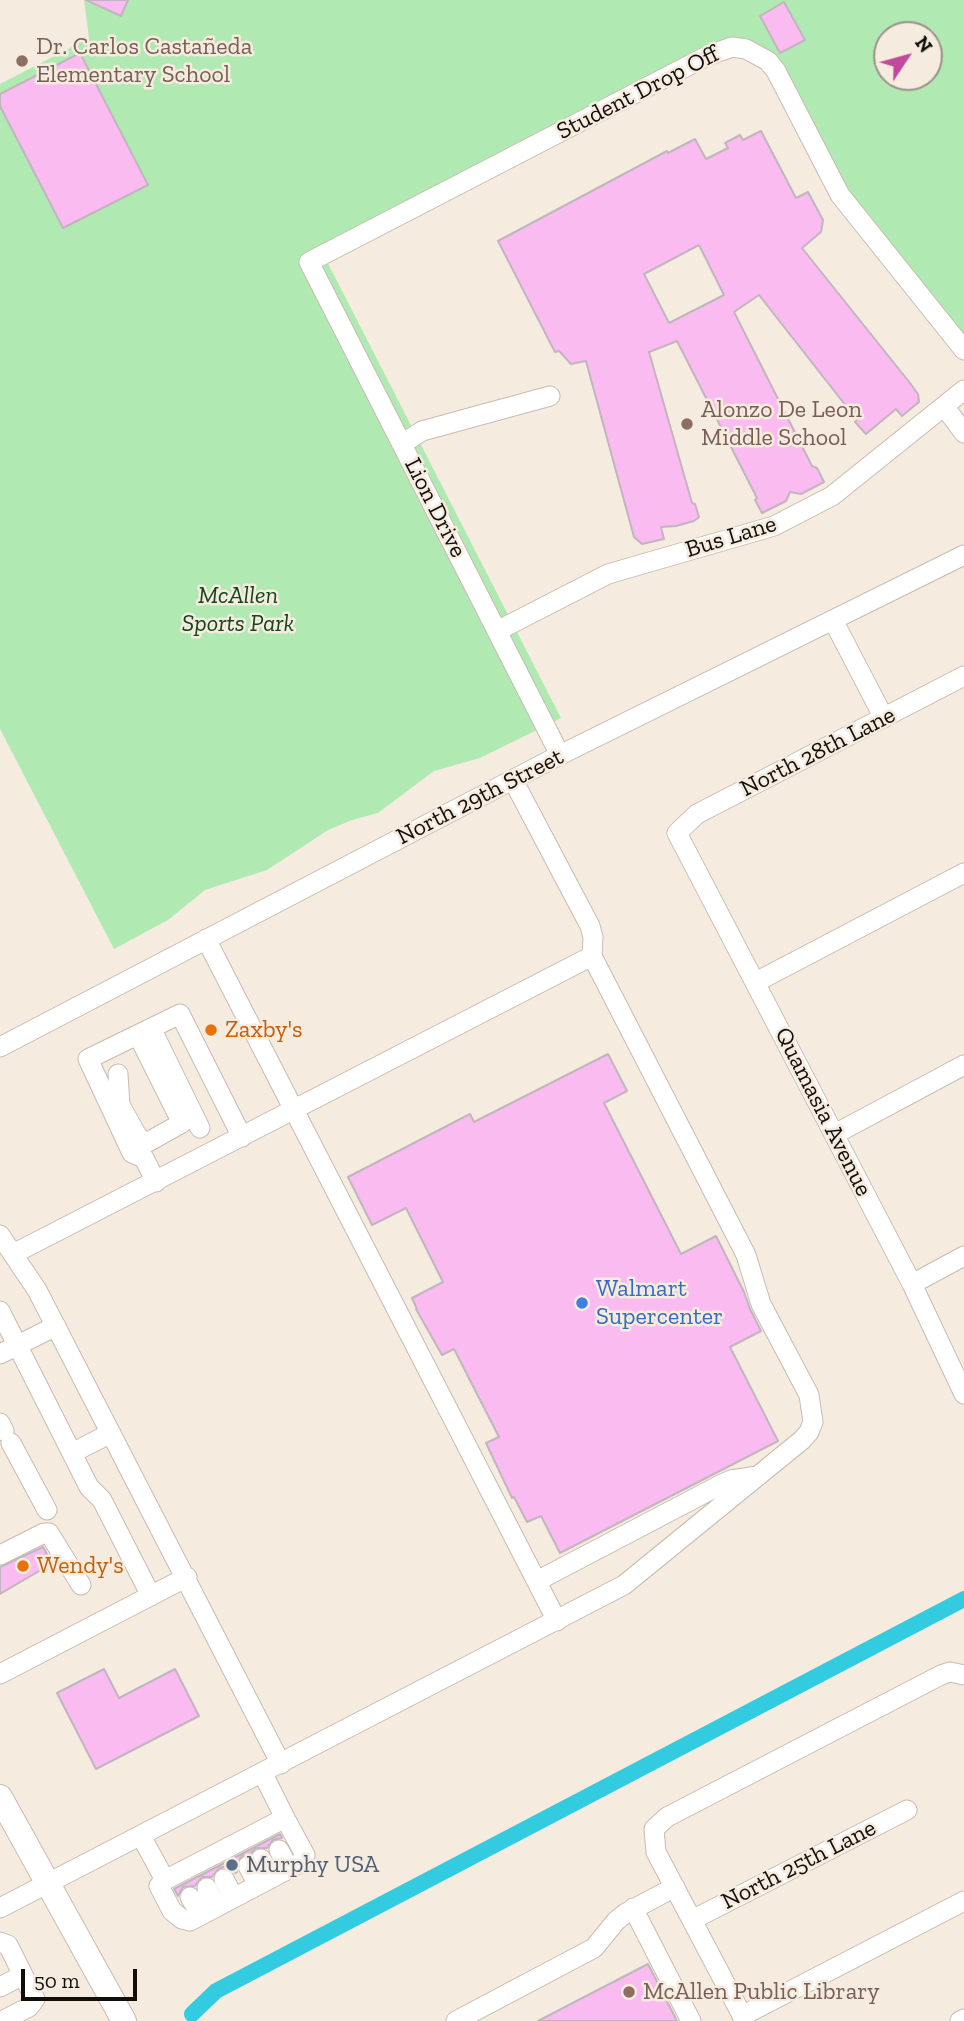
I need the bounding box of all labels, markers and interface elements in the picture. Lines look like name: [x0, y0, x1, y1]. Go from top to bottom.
north arrow: [873, 21, 943, 91]
text: N: [910, 32, 937, 57]
place label: Dr. Carlos Castañeda Elementary School: [36, 33, 252, 89]
street label: Student Drop Off: [552, 40, 724, 146]
marker: Dr. Carlos Castañeda Elementary School: [14, 53, 30, 69]
place label: Alonzo De Leon Middle School: [701, 396, 862, 452]
marker: Alonzo De Leon Middle School: [679, 416, 695, 432]
street label: Lion Drive: [398, 453, 472, 563]
street label: Bus Lane: [682, 510, 780, 564]
park label: McAllen Sports Park: [182, 582, 294, 638]
street label: North 28th Lane: [736, 701, 900, 803]
street label: North 29th Street: [392, 743, 568, 851]
place label: Zaxby's: [225, 1016, 303, 1044]
marker: Zaxby's: [203, 1022, 219, 1038]
street label: Quamasia Avenue: [768, 1023, 878, 1201]
place label: Walmart Supercenter: [596, 1275, 723, 1331]
marker: Walmart Supercenter: [574, 1295, 590, 1311]
place label: Wendy's: [37, 1552, 124, 1580]
marker: Wendy's: [15, 1558, 31, 1574]
street label: North 25th Lane: [717, 1814, 881, 1916]
place label: Murphy USA: [246, 1851, 379, 1879]
marker: Murphy USA: [224, 1857, 240, 1873]
scale bar: [24, 1954, 140, 1998]
text: 50 m: [34, 1968, 80, 1993]
place label: McAllen Public Library: [643, 1978, 880, 2006]
marker: McAllen Public Library: [621, 1984, 637, 2000]

